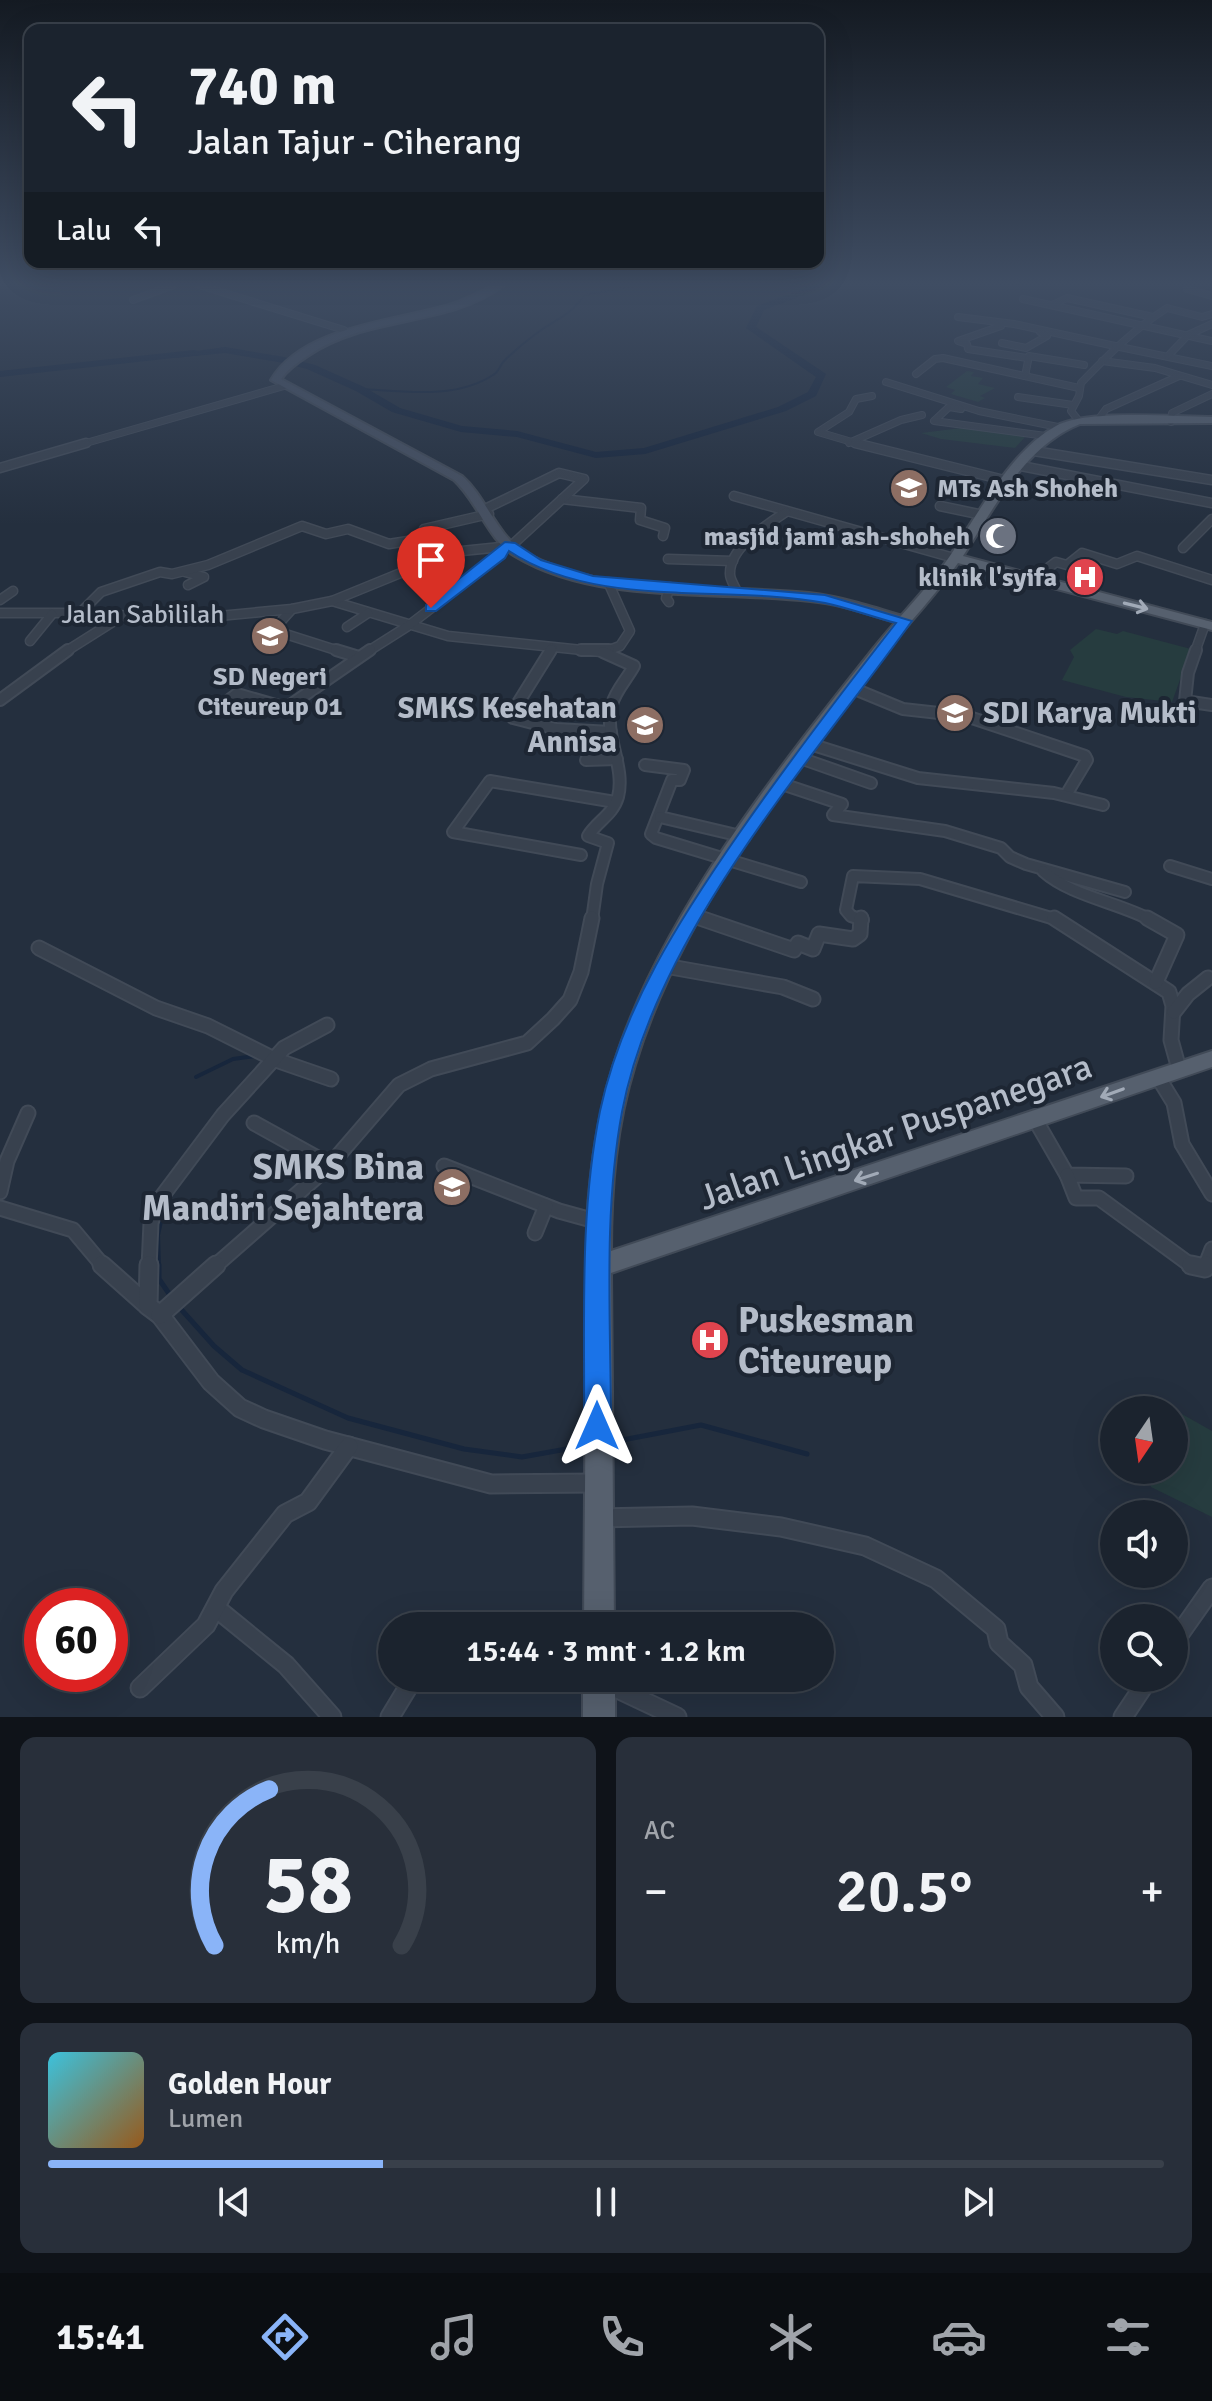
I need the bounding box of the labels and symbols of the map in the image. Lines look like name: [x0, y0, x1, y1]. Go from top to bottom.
school or university icon: MTs Ash Shoheh: [888, 467, 930, 509]
place label: MTs Ash Shoheh: [937, 473, 1118, 505]
mosque icon: masjid jami ash-shoheh: [977, 515, 1019, 557]
place label: masjid jami ash-shoheh: [704, 521, 970, 553]
pin: [397, 526, 465, 608]
hospital icon: klinik l'syifa: [1064, 556, 1106, 598]
place label: klinik l'syifa: [918, 562, 1057, 594]
street label: Jalan Sabililah: [62, 599, 224, 631]
one-way arrow: [1122, 600, 1148, 615]
school or university icon: SD Negeri Citeureup 01: [249, 615, 291, 657]
place label: SD Negeri Citeureup 01: [197, 661, 343, 723]
place label: SMKS Kesehatan Annisa: [398, 690, 617, 761]
school or university icon: SDI Karya Mukti: [934, 692, 976, 734]
place label: SDI Karya Mukti: [983, 695, 1197, 732]
school or university icon: SMKS Kesehatan Annisa: [624, 704, 666, 746]
street label: Jalan Lingkar Puspanegara: [693, 1044, 1098, 1221]
one-way arrow: [1100, 1087, 1125, 1102]
place label: SMKS Bina Mandiri Sejahtera: [142, 1145, 424, 1231]
school or university icon: SMKS Bina Mandiri Sejahtera: [431, 1166, 473, 1208]
one-way arrow: [853, 1171, 878, 1186]
place label: Puskesman Citeureup: [738, 1298, 914, 1384]
hospital icon: Puskesman Citeureup: [689, 1319, 731, 1361]
position arrow: [555, 1384, 639, 1468]
north arrow: [1100, 1396, 1188, 1484]
speed limit sign: 60: [24, 1588, 128, 1692]

